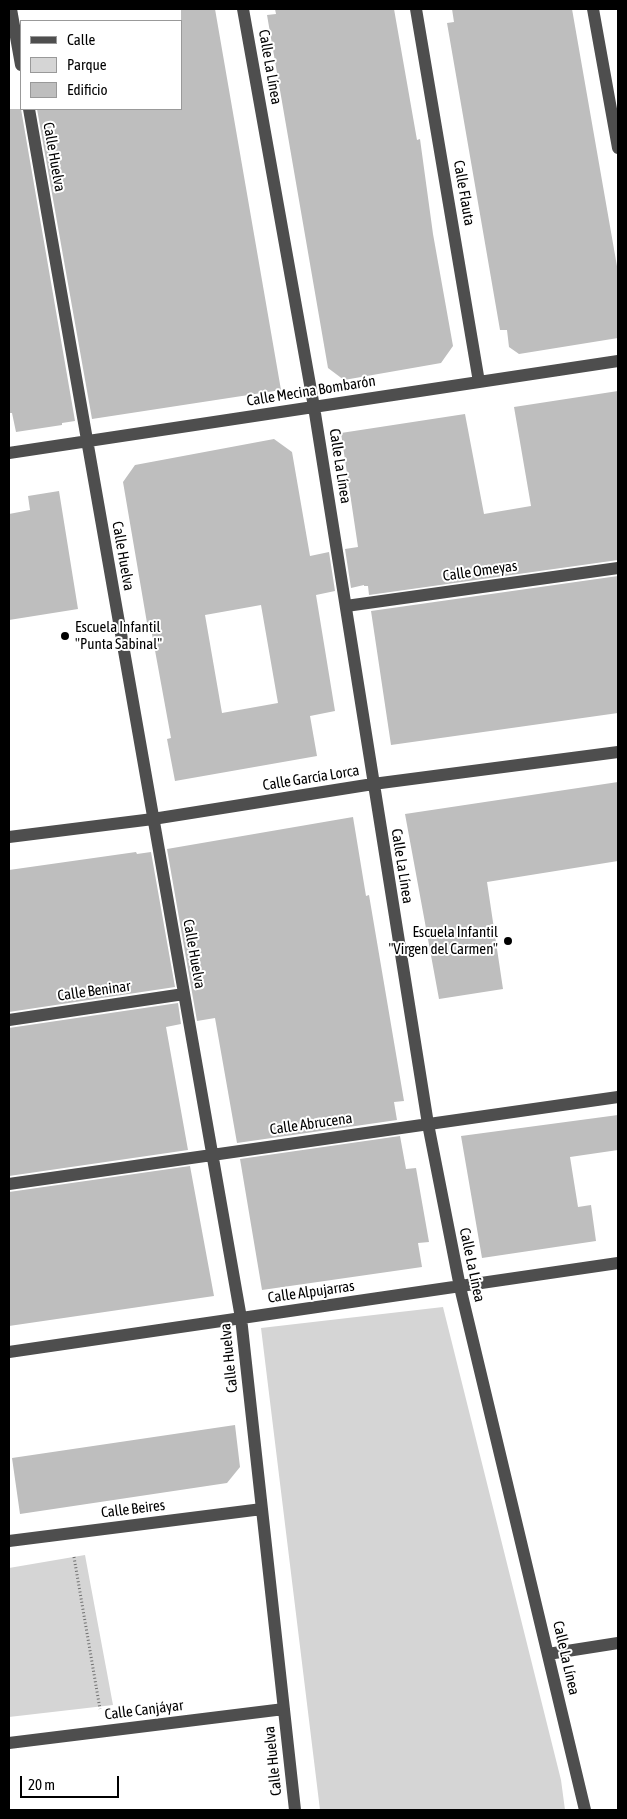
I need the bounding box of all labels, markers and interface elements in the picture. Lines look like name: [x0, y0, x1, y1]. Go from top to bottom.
legend: [20, 20, 182, 110]
street label: Calle La Línea: [255, 28, 285, 106]
text: Calle: [67, 31, 95, 48]
text: Parque: [67, 56, 107, 73]
text: Edificio: [67, 81, 108, 98]
street label: Calle Huelva: [39, 121, 69, 193]
street label: Calle Flauta: [449, 159, 479, 227]
street label: Calle Mecina Bombarón: [245, 372, 377, 410]
street label: Calle La Línea: [325, 427, 355, 505]
street label: Calle Huelva: [108, 520, 138, 592]
street label: Calle Omeyas: [442, 557, 518, 585]
place label: Escuela Infantil "Punta Sabinal": [75, 618, 162, 653]
marker: Escuela Infantil "Punta Sabinal": [59, 630, 71, 642]
street label: Calle García Lorca: [261, 761, 361, 795]
street label: Calle La Línea: [387, 827, 417, 905]
street label: Calle Huelva: [179, 918, 209, 990]
place label: Escuela Infantil "Virgen del Carmen": [388, 923, 498, 958]
marker: Escuela Infantil "Virgen del Carmen": [502, 935, 514, 947]
street label: Calle Beninar: [56, 977, 132, 1005]
street label: Calle Abrucena: [269, 1109, 353, 1139]
street label: Calle La Línea: [455, 1226, 489, 1304]
street label: Calle Alpujarras: [267, 1277, 355, 1307]
street label: Calle Huelva: [216, 1322, 242, 1394]
street label: Calle Beires: [100, 1496, 166, 1522]
street label: Calle La Línea: [549, 1619, 583, 1697]
street label: Calle Canjáyar: [104, 1696, 184, 1724]
street label: Calle Huelva: [260, 1725, 286, 1797]
scale bar: [22, 1766, 121, 1798]
text: 20 m: [28, 1776, 55, 1793]

